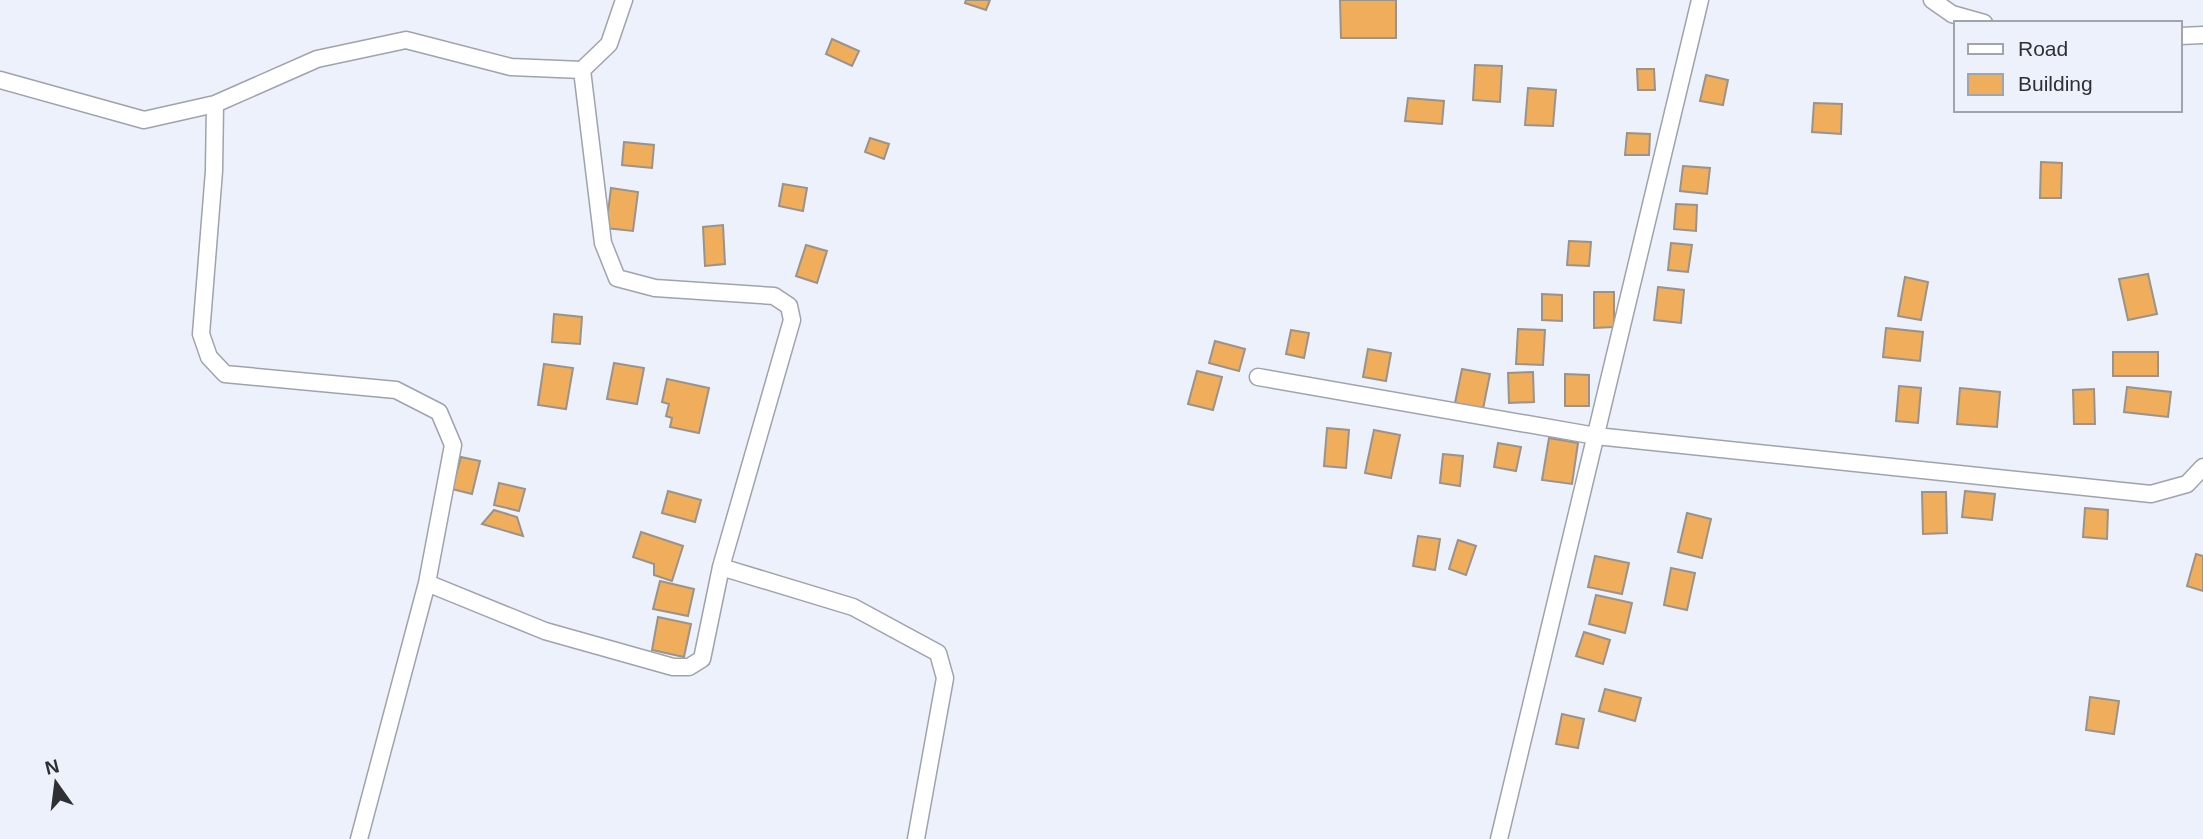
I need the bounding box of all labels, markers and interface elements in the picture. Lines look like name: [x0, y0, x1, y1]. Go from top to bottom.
legend: [1954, 21, 2182, 112]
text: Road: [2018, 37, 2068, 60]
text: Building: [2018, 72, 2093, 95]
north arrow: [21, 748, 91, 818]
text: N: [43, 755, 61, 779]

